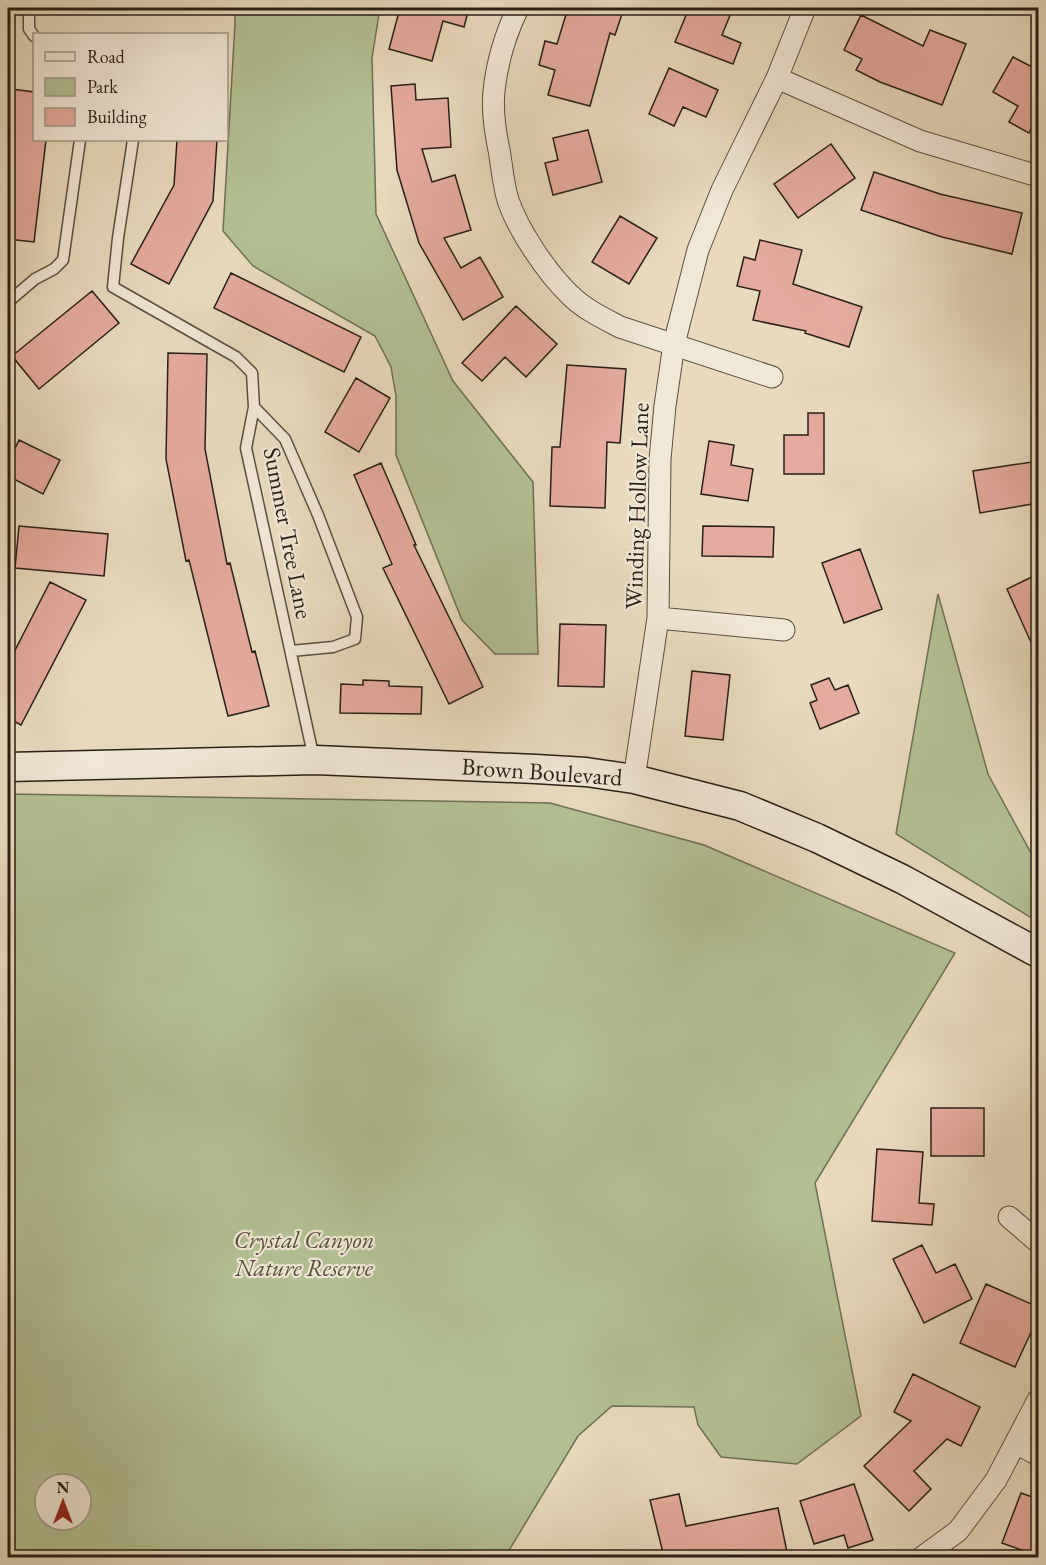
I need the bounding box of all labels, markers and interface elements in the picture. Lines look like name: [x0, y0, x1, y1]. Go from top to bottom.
legend: [33, 33, 228, 141]
text: Road: [87, 45, 126, 68]
text: Park: [87, 75, 118, 98]
text: Building: [87, 105, 147, 128]
street label: Winding Hollow Lane: [617, 402, 656, 610]
street label: Summer Tree Lane: [257, 445, 320, 621]
street label: Brown Boulevard: [461, 750, 624, 793]
park label: Crystal Canyon Nature Reserve: [234, 1224, 374, 1283]
north arrow: [33, 1472, 93, 1532]
text: N: [57, 1477, 70, 1498]

